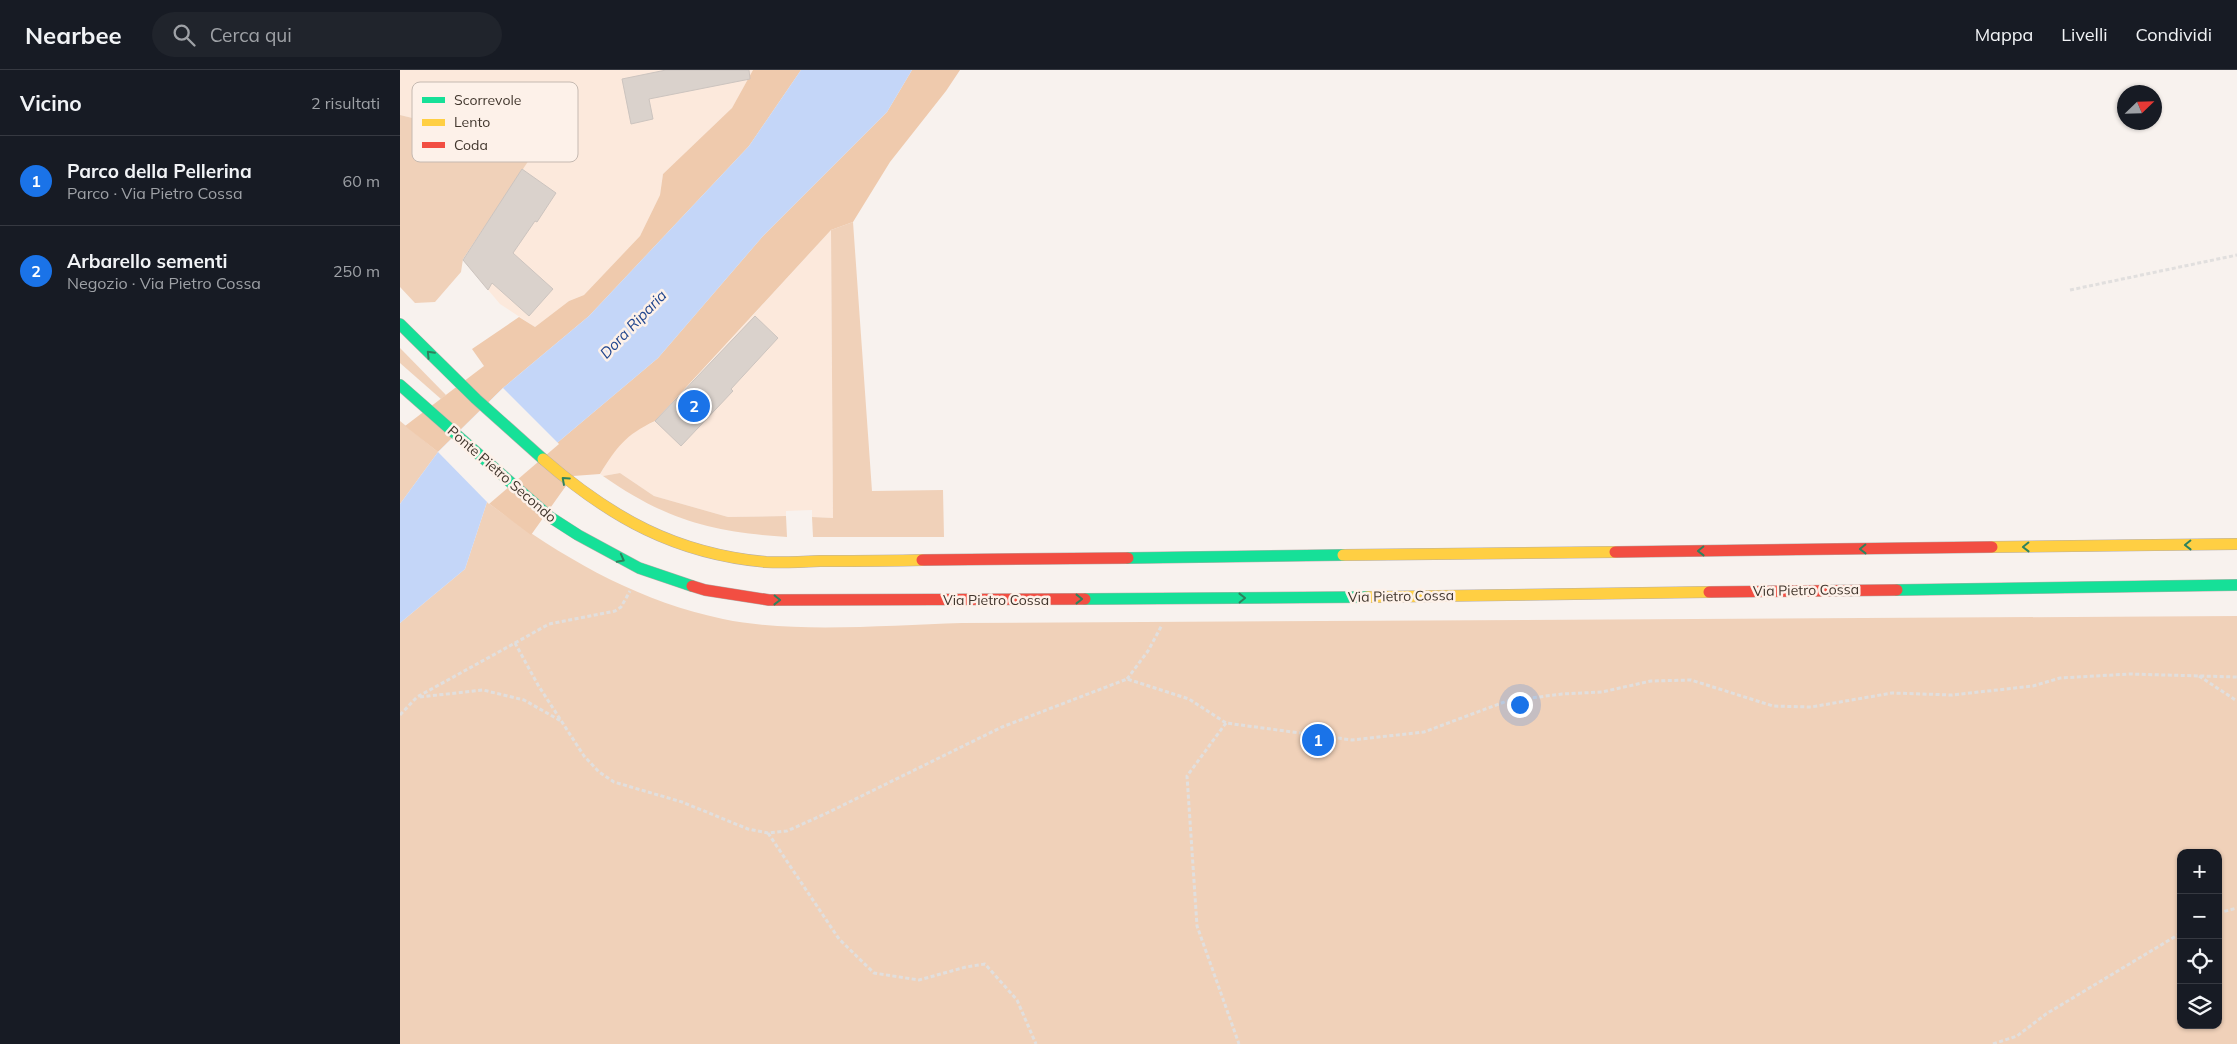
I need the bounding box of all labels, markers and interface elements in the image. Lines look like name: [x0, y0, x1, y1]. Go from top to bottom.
search box: [152, 12, 502, 57]
text: Nearbee: [25, 20, 122, 50]
icon: search: [170, 21, 198, 49]
text: Cerca qui: [210, 23, 292, 47]
text: Mappa: [1975, 23, 2033, 46]
text: Livelli: [2061, 23, 2107, 46]
text: Condividi: [2135, 23, 2212, 46]
legend: [412, 82, 578, 162]
north arrow: [2117, 85, 2162, 130]
text: Vicino: [20, 90, 82, 116]
text: Scorrevole: [454, 91, 521, 109]
text: 2 risultati: [311, 93, 380, 113]
text: Lento: [454, 113, 490, 131]
text: Coda: [454, 136, 488, 154]
text: Parco della Pellerina: [67, 159, 252, 183]
text: 1: [31, 171, 41, 191]
text: 60 m: [343, 171, 380, 191]
text: Parco · Via Pietro Cossa: [67, 183, 243, 203]
text: Arbarello sementi: [67, 249, 227, 273]
text: 2: [31, 261, 41, 281]
text: 250 m: [333, 261, 380, 281]
text: Negozio · Via Pietro Cossa: [67, 273, 261, 293]
water label: Dora Riparia: [596, 286, 670, 362]
one-way arrow: [427, 351, 436, 360]
pin: 2: [678, 387, 710, 425]
street label: Ponte Pietro Secondo: [444, 422, 560, 526]
one-way arrow: [562, 477, 571, 486]
one-way arrow: [2184, 540, 2192, 550]
one-way arrow: [2022, 542, 2030, 552]
one-way arrow: [1859, 544, 1867, 554]
one-way arrow: [1697, 546, 1705, 557]
one-way arrow: [616, 552, 625, 562]
street label: Via Pietro Cossa: [1753, 580, 1859, 600]
street label: Via Pietro Cossa: [1348, 586, 1454, 606]
street label: Via Pietro Cossa: [943, 591, 1049, 609]
one-way arrow: [1238, 593, 1246, 603]
one-way arrow: [1076, 594, 1084, 604]
one-way arrow: [774, 595, 781, 605]
your location: [1507, 692, 1533, 718]
pin: 1: [1302, 721, 1334, 759]
map controls: [2177, 849, 2222, 1029]
button: +: [2177, 849, 2222, 894]
button: −: [2177, 894, 2222, 939]
button: locate: [2177, 939, 2222, 984]
button: layers: [2177, 984, 2222, 1029]

